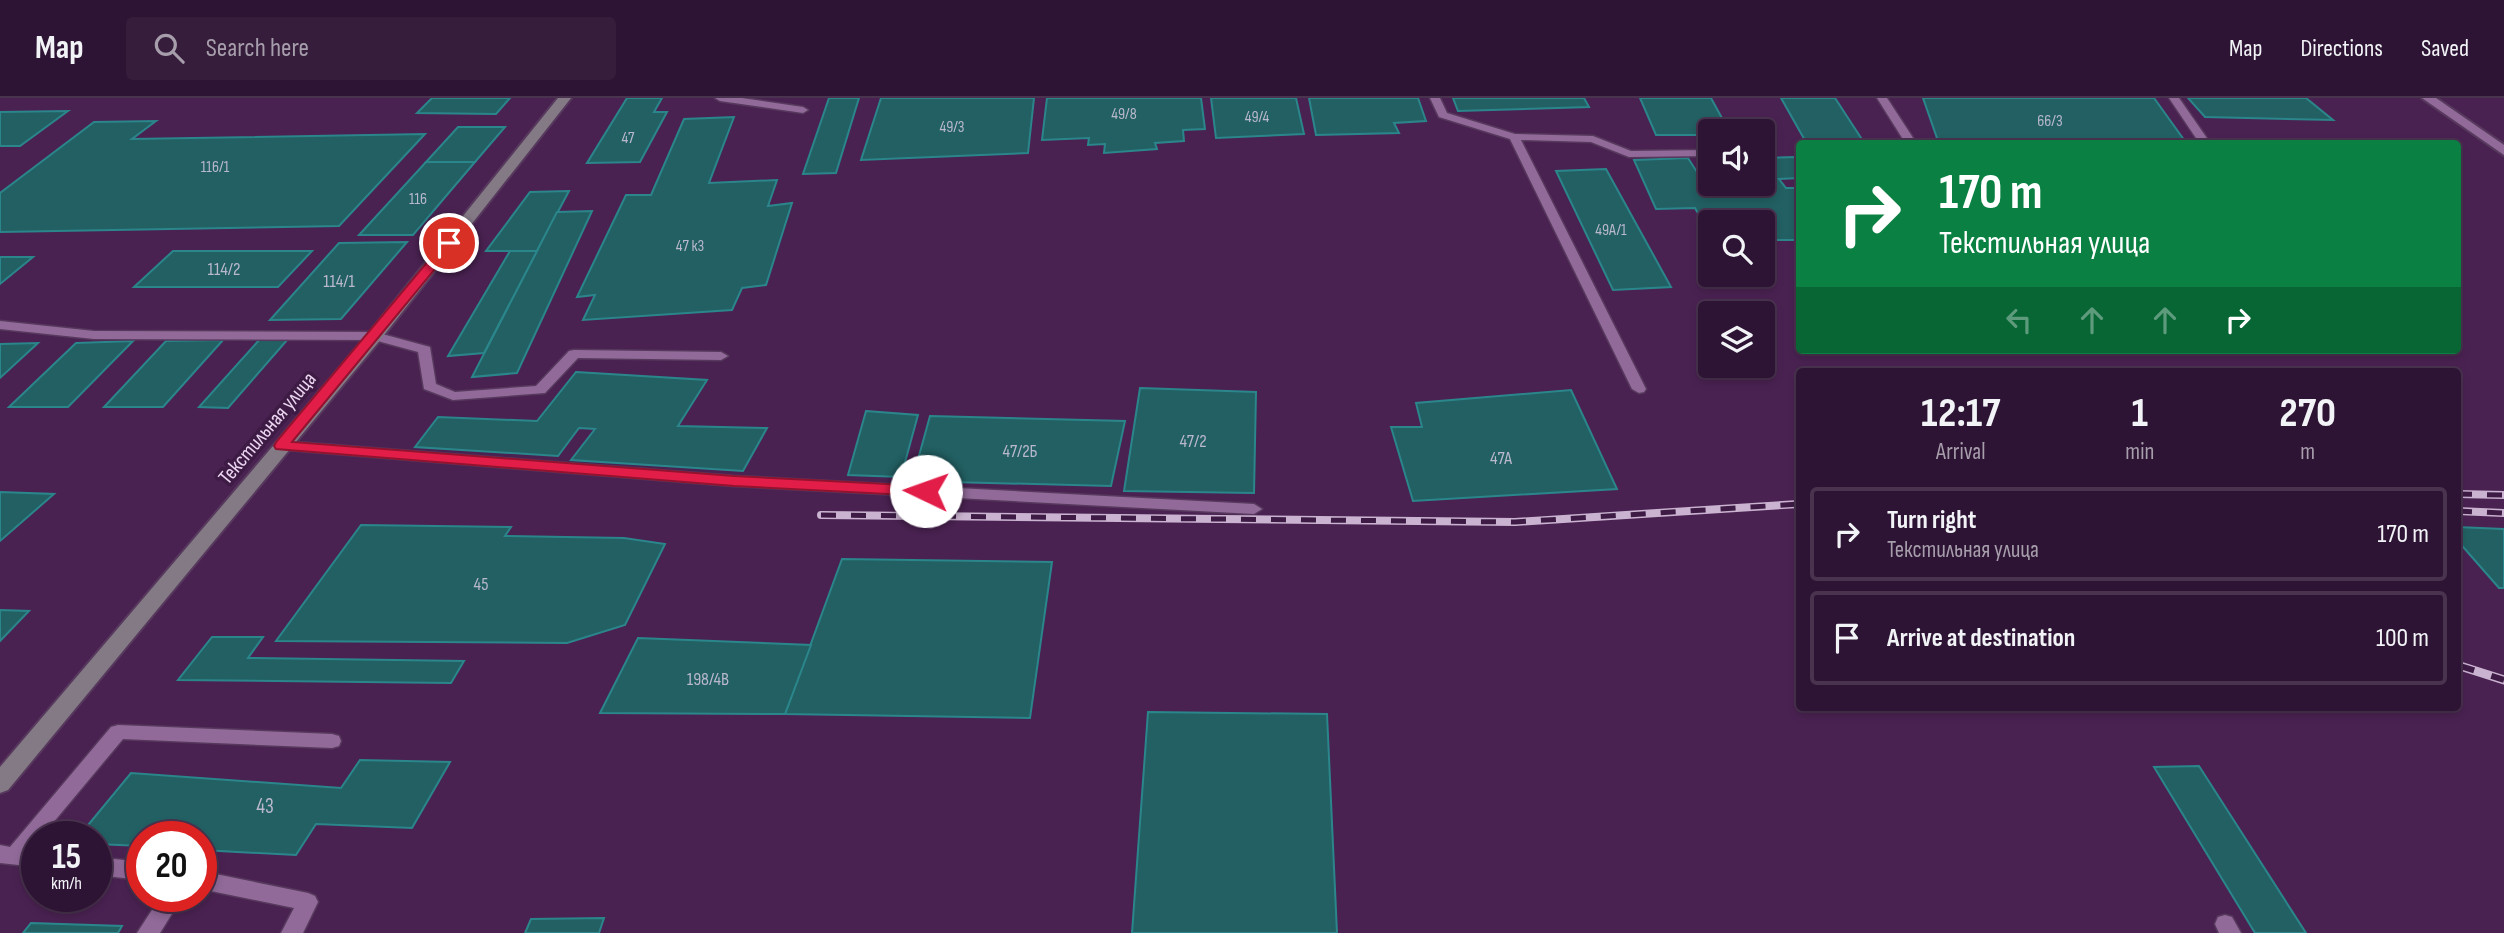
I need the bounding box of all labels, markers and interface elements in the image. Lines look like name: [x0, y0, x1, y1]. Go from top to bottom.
search box: [126, 17, 616, 80]
text: Map: [35, 28, 84, 68]
icon: search: [150, 29, 188, 67]
text: Search here: [206, 33, 309, 64]
text: Map: [2229, 34, 2262, 63]
text: Directions: [2300, 34, 2383, 63]
text: Saved: [2421, 34, 2469, 63]
house number: 49/8: [1111, 105, 1137, 124]
house number: 49/4: [1245, 108, 1270, 127]
house number: 66/3: [2037, 112, 2063, 131]
house number: 49/3: [939, 118, 965, 137]
map controls: [1698, 119, 1775, 378]
button: sound: [1698, 119, 1775, 196]
house number: 47: [622, 129, 635, 148]
house number: 116/1: [201, 158, 230, 177]
text: 170 m: [1939, 164, 2043, 223]
icon: right: [1824, 168, 1915, 259]
house number: 116: [409, 190, 427, 209]
button: search: [1698, 210, 1775, 287]
pin: [419, 213, 479, 273]
house number: 49А/1: [1595, 221, 1627, 240]
icon: arrive: [430, 224, 468, 262]
text: Текстильная улица: [1939, 224, 2150, 263]
house number: 47 к3: [676, 237, 704, 256]
house number: 114/2: [208, 259, 240, 280]
house number: 114/1: [323, 271, 356, 292]
button: layers: [1698, 301, 1775, 378]
icon: left: [2000, 301, 2038, 339]
icon: ahead: [2073, 301, 2111, 339]
icon: ahead: [2146, 301, 2184, 339]
icon: right: [2219, 301, 2257, 339]
street label: Текстильная улица: [213, 367, 322, 489]
text: 12:17: [1921, 388, 2000, 439]
text: 1: [2132, 388, 2148, 439]
text: 270: [2279, 388, 2336, 439]
house number: 47/2: [1179, 431, 1207, 452]
text: Arrival: [1936, 438, 1985, 466]
text: min: [2125, 438, 2154, 466]
text: m: [2300, 438, 2315, 466]
house number: 47/2Б: [1002, 441, 1038, 462]
house number: 47А: [1490, 448, 1512, 469]
position arrow: [889, 454, 963, 528]
text: Turn right: [1887, 505, 1976, 536]
icon: right: [1828, 515, 1866, 553]
text: 170 m: [2377, 519, 2429, 550]
text: Текстильная улица: [1887, 536, 2039, 564]
house number: 45: [474, 574, 488, 595]
icon: arrive: [1828, 619, 1866, 657]
text: Arrive at destination: [1887, 623, 2075, 654]
text: 100 m: [2376, 623, 2429, 654]
house number: 198/4В: [687, 669, 729, 690]
house number: 43: [256, 794, 274, 819]
speed limit sign: 20: [126, 821, 217, 912]
text: 15: [52, 836, 81, 879]
text: km/h: [51, 873, 82, 894]

